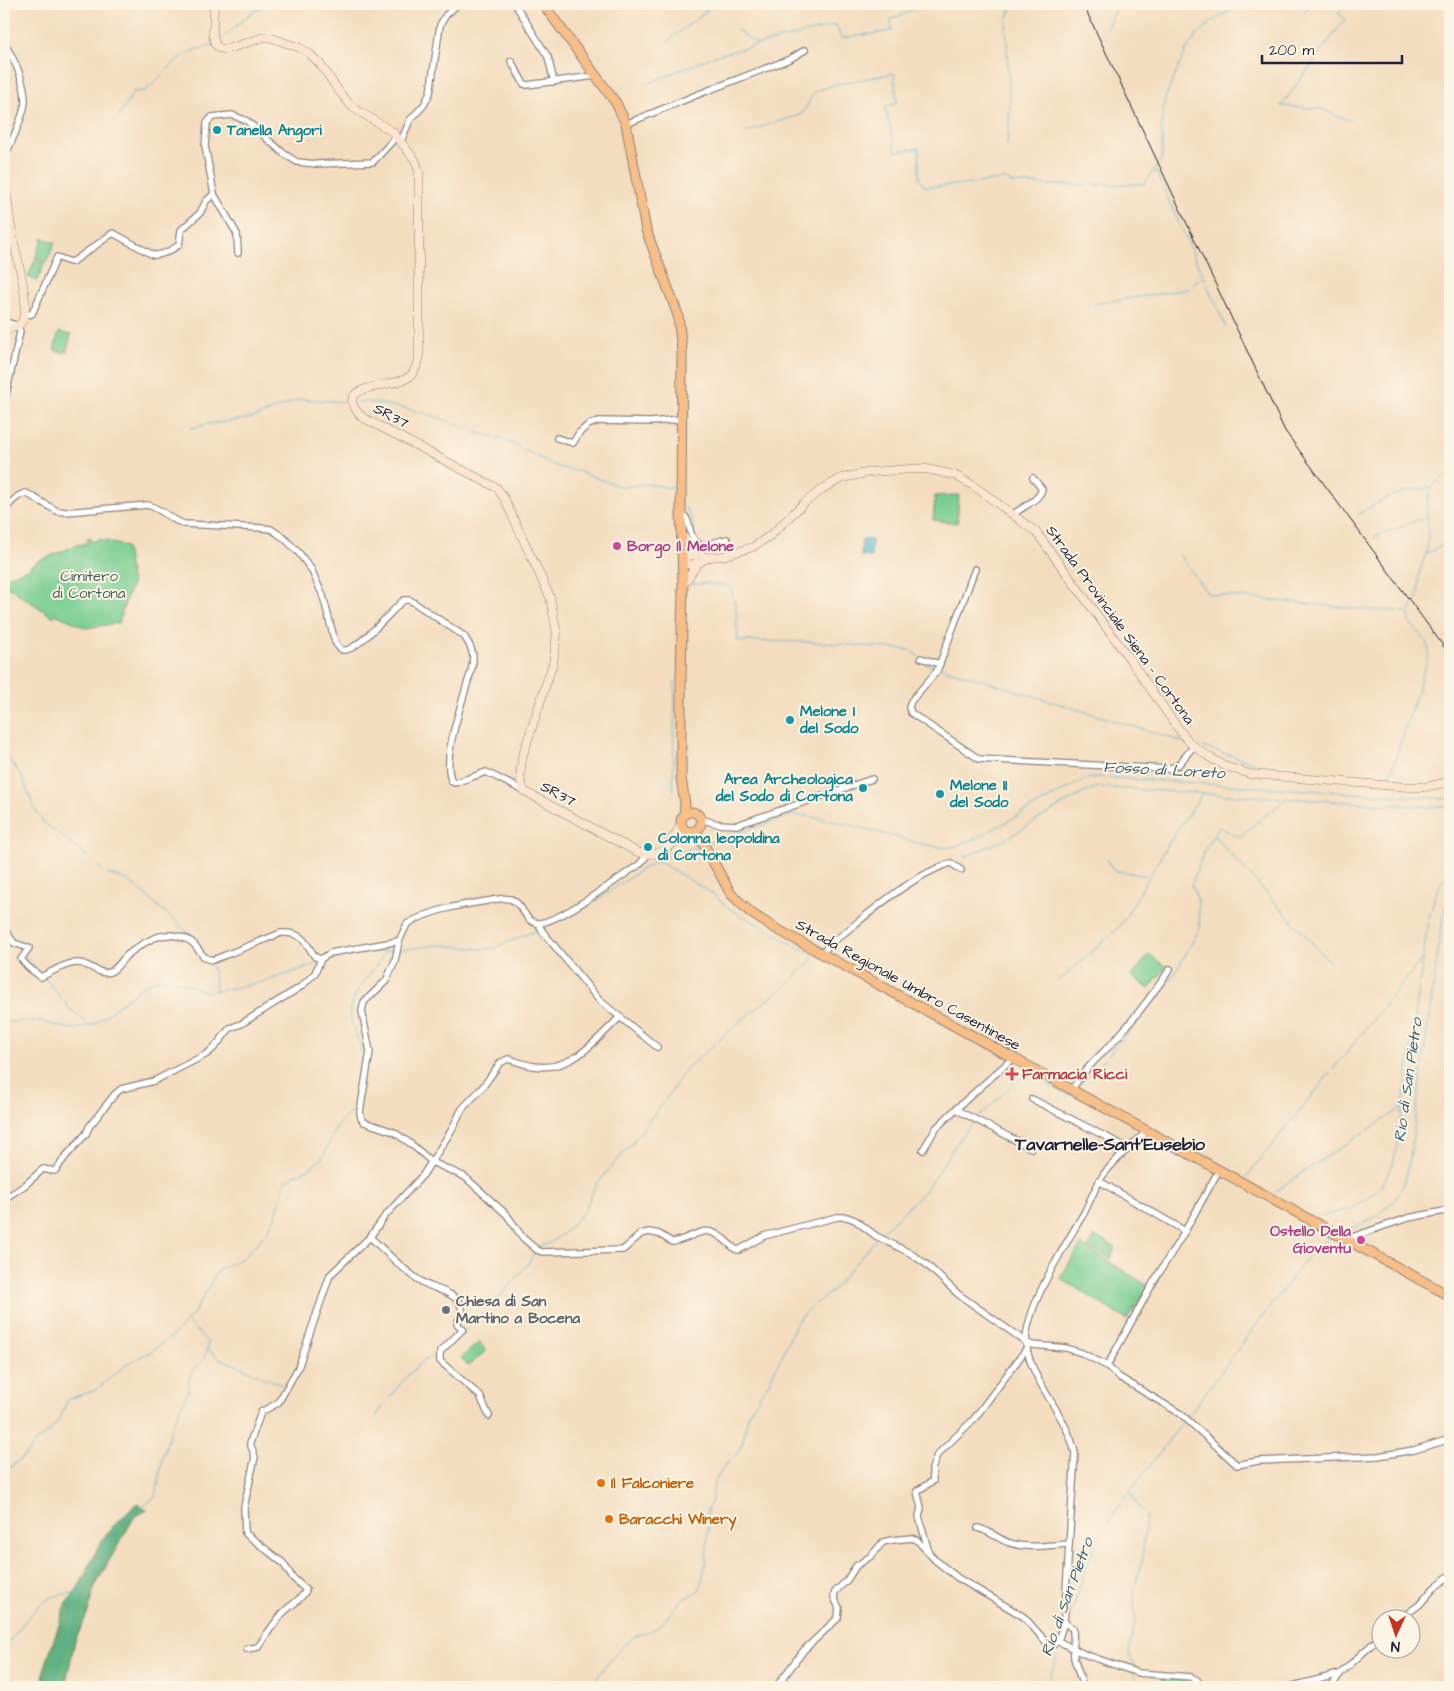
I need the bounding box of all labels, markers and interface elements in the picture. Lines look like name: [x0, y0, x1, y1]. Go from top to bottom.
scale bar: [1262, 32, 1402, 64]
text: 200 m: [1269, 40, 1315, 61]
place label: Tanella Angori: [226, 120, 323, 143]
marker: Tanella Angori: [211, 124, 223, 136]
street label: SR37: [370, 398, 412, 434]
street label: Strada Provinciale Siena - Cortona: [1041, 521, 1200, 729]
place label: Borgo Il Melone: [627, 536, 734, 559]
marker: Borgo Il Melone: [611, 540, 623, 552]
park label: Cimitero di Cortona: [53, 566, 126, 604]
place label: Melone I del Sodo: [799, 701, 859, 739]
marker: Melone I del Sodo: [784, 714, 796, 726]
water label: Fosso di Loreto: [1103, 756, 1226, 784]
place label: Area Archeologica del Sodo di Cortona: [715, 769, 853, 807]
place label: Melone II del Sodo: [949, 775, 1009, 813]
street label: SR37: [537, 776, 579, 812]
marker: Area Archeologica del Sodo di Cortona: [857, 782, 869, 794]
marker: Melone II del Sodo: [934, 788, 946, 800]
place label: Colonna leopoldina di Cortona: [657, 828, 780, 866]
marker: Colonna leopoldina di Cortona: [642, 841, 654, 853]
street label: Strada Regionale Umbro Casentinese: [791, 914, 1024, 1057]
water label: Rio di San Pietro: [1388, 1016, 1428, 1143]
place label: Farmacia Ricci: [1022, 1064, 1128, 1085]
marker: Farmacia Ricci: [1006, 1068, 1018, 1080]
district label: Tavarnelle-Sant'Eusebio: [1014, 1132, 1206, 1157]
place label: Ostello Della Gioventu: [1270, 1221, 1351, 1259]
marker: Ostello Della Gioventu: [1355, 1234, 1367, 1246]
place label: Chiesa di San Martino a Bocena: [456, 1291, 580, 1329]
marker: Chiesa di San Martino a Bocena: [440, 1304, 452, 1316]
place label: Il Falconiere: [611, 1473, 694, 1494]
marker: Il Falconiere: [595, 1477, 607, 1489]
place label: Baracchi Winery: [619, 1509, 737, 1531]
marker: Baracchi Winery: [603, 1513, 615, 1525]
water label: Rio di San Pietro: [1035, 1534, 1099, 1659]
north arrow: [1372, 1608, 1422, 1658]
text: N: [1390, 1636, 1400, 1656]

